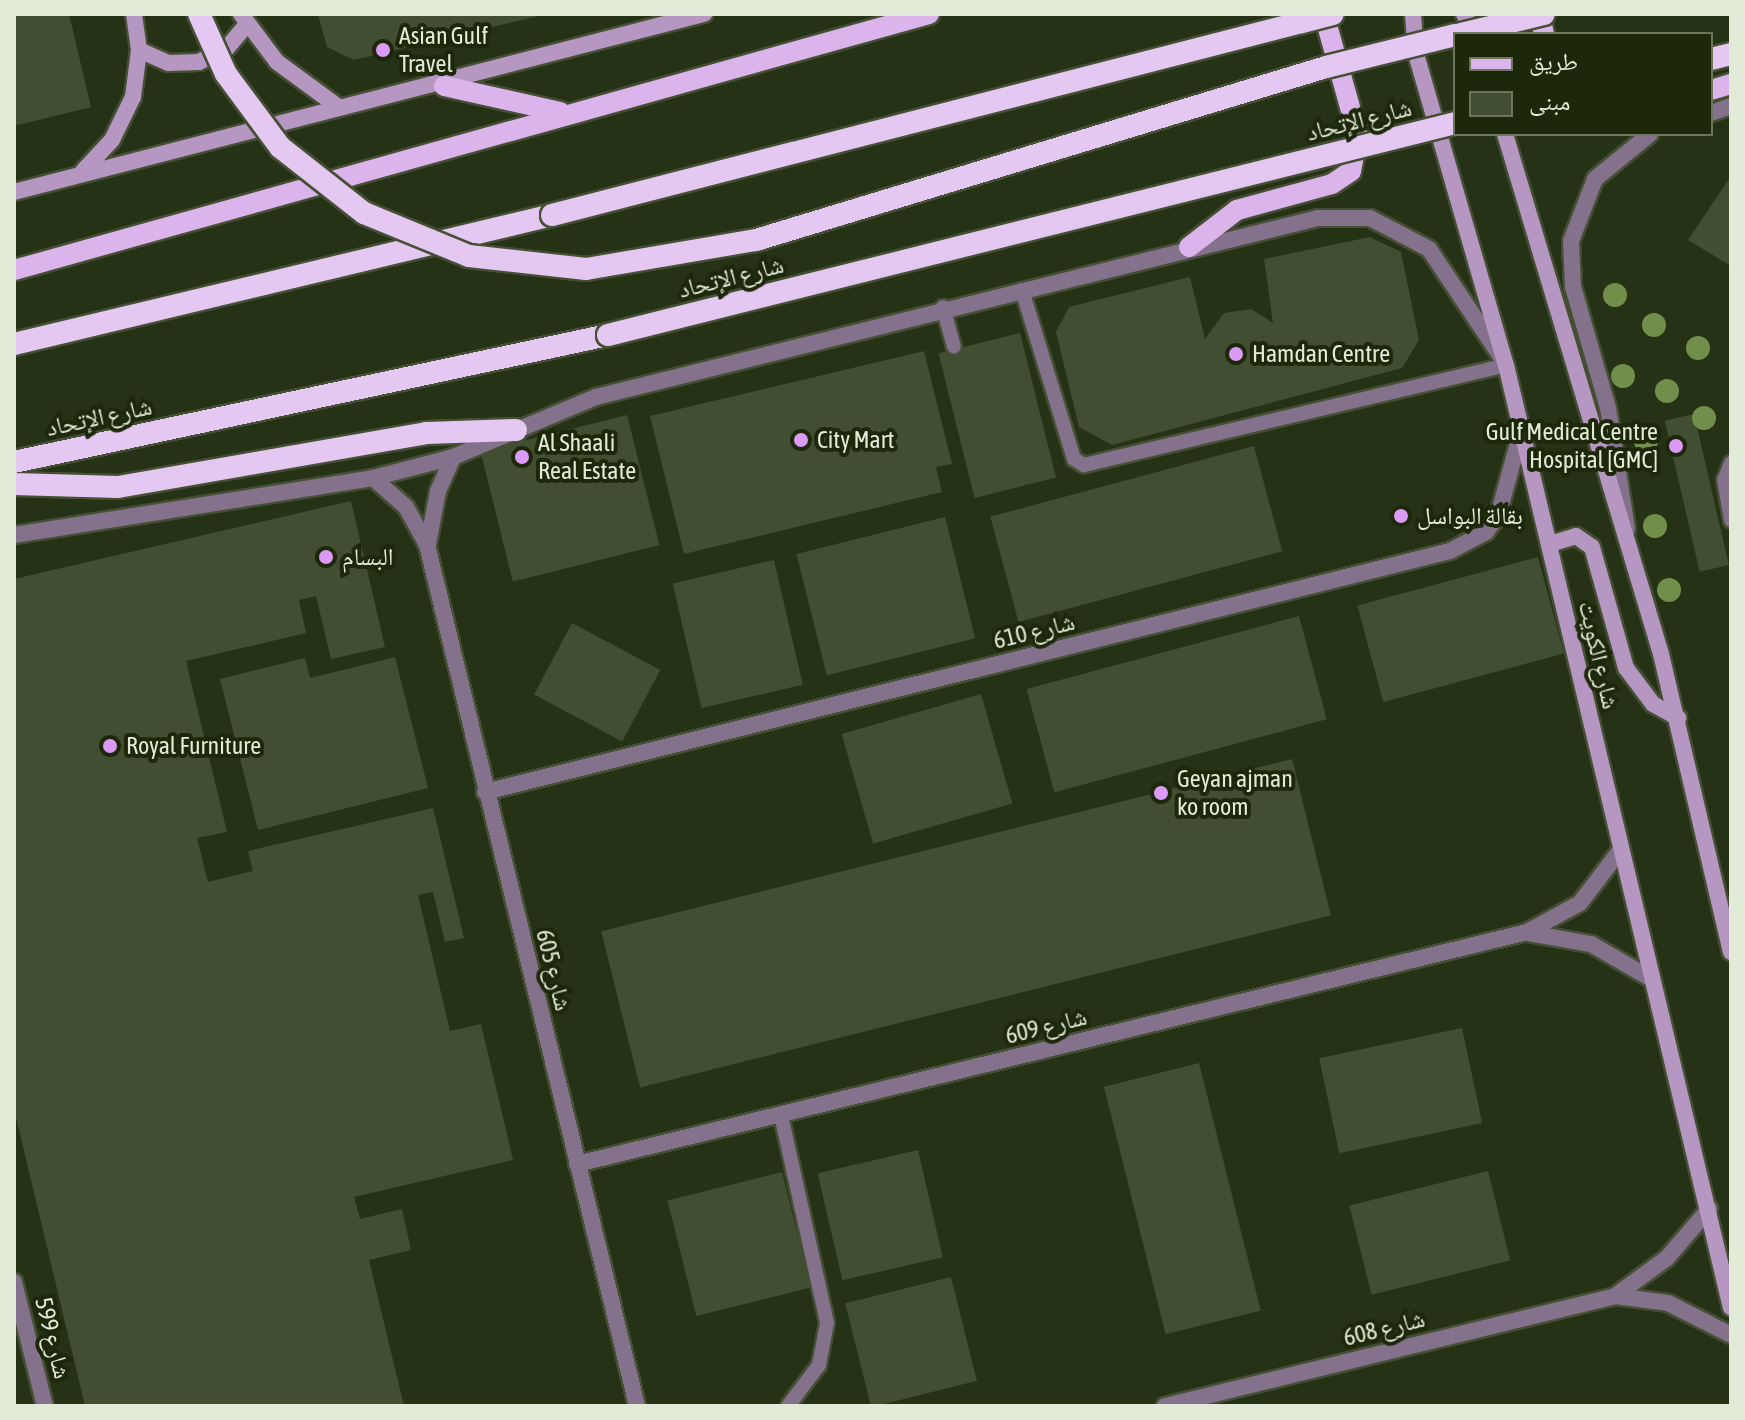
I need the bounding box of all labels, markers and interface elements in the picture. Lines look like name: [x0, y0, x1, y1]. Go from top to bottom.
place label: Asian Gulf Travel: [399, 22, 488, 78]
legend: [1453, 32, 1713, 136]
marker: Asian Gulf Travel: [374, 41, 392, 59]
text: طريق: [1529, 48, 1578, 75]
text: مبنى: [1529, 88, 1570, 115]
street label: شارع الإتحاد: [1303, 93, 1415, 147]
street label: شارع الإتحاد: [675, 250, 787, 304]
place label: Hamdan Centre: [1252, 340, 1390, 368]
marker: Hamdan Centre: [1227, 345, 1245, 363]
street label: شارع الإتحاد: [44, 392, 154, 442]
place label: Gulf Medical Centre Hospital [GMC]: [1486, 418, 1658, 474]
place label: City Mart: [817, 426, 894, 454]
place label: Al Shaali Real Estate: [538, 429, 636, 485]
marker: City Mart: [792, 431, 810, 449]
marker: Gulf Medical Centre Hospital [GMC]: [1665, 435, 1687, 457]
marker: Al Shaali Real Estate: [513, 448, 531, 466]
place label: بقالة البواسل: [1417, 502, 1523, 530]
marker: بقالة البواسل: [1392, 507, 1410, 525]
place label: البسام: [342, 543, 394, 571]
marker: البسام: [317, 548, 335, 566]
street label: شارع الكويت: [1573, 598, 1625, 712]
street label: شارع 610: [990, 607, 1078, 655]
place label: Royal Furniture: [126, 732, 261, 760]
marker: Royal Furniture: [101, 737, 119, 755]
place label: Geyan ajman ko room: [1177, 765, 1293, 821]
marker: Geyan ajman ko room: [1152, 784, 1170, 802]
street label: شارع 605: [530, 926, 578, 1014]
street label: شارع 609: [1002, 1002, 1090, 1050]
street label: شارع 599: [29, 1294, 77, 1382]
street label: شارع 608: [1340, 1304, 1428, 1352]

